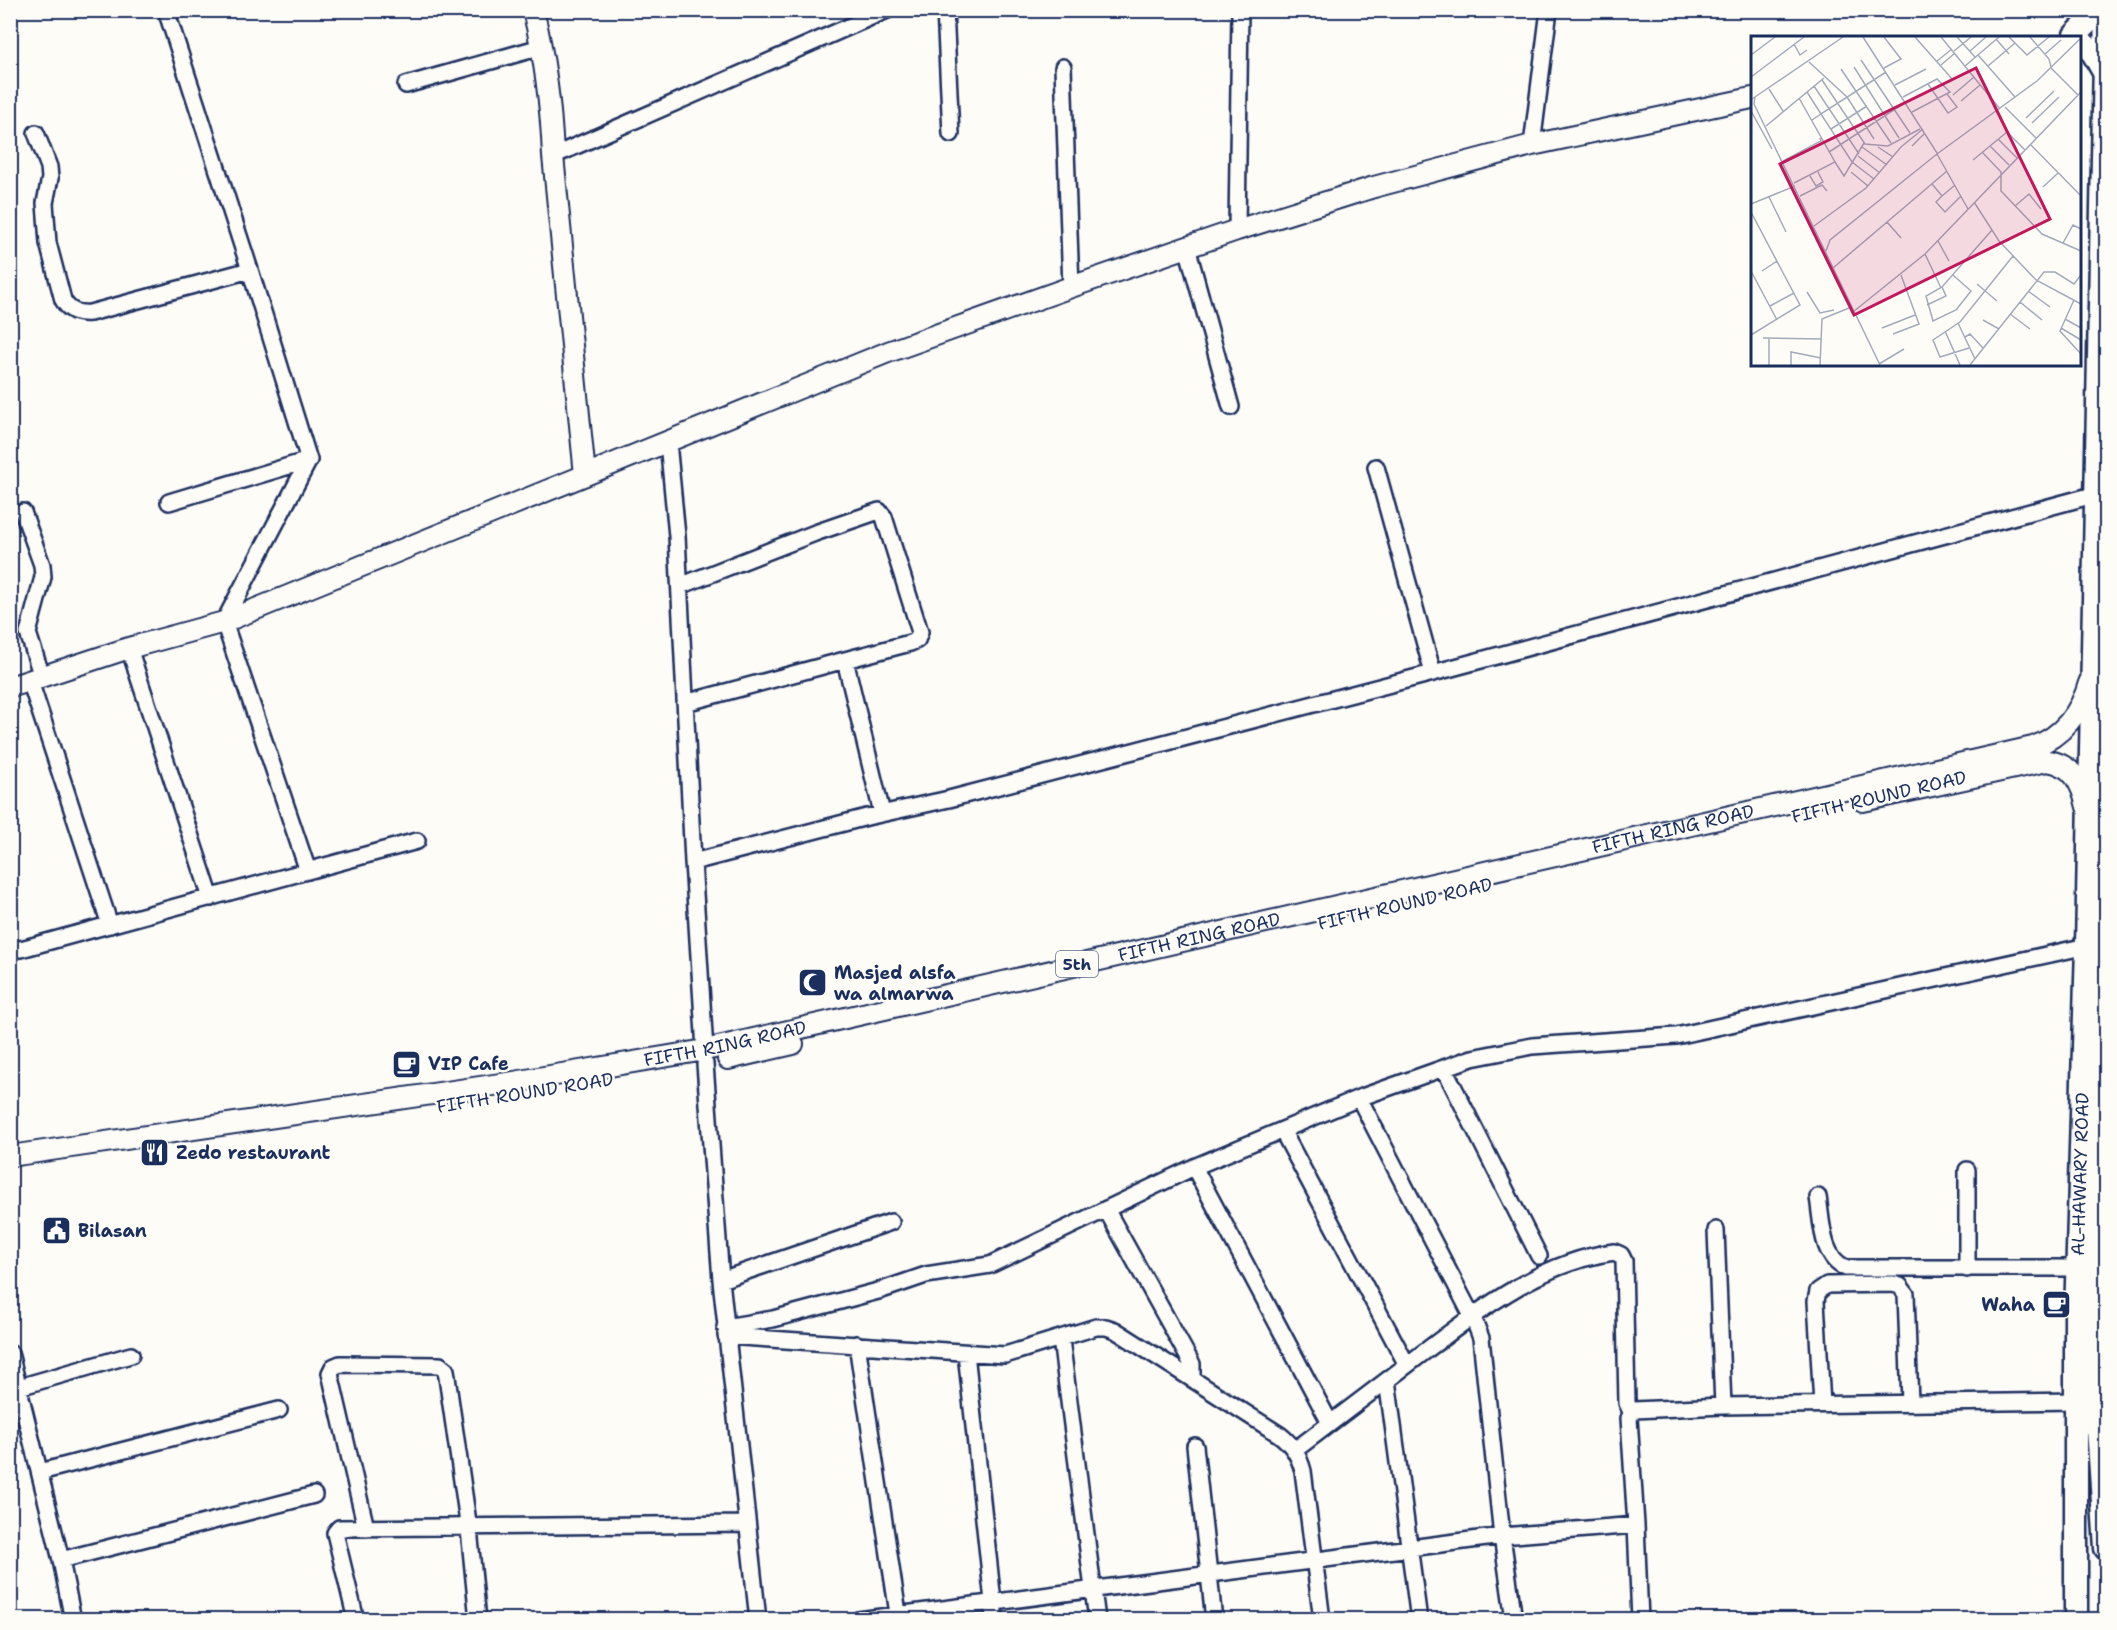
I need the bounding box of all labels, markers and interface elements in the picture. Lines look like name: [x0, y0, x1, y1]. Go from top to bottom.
inset map: [1751, 36, 2081, 366]
street label: FIFTH ROUND ROAD: [1789, 765, 1969, 829]
street label: FIFTH RING ROAD: [1590, 799, 1757, 859]
street label: FIFTH ROUND ROAD: [1315, 872, 1495, 936]
street label: FIFTH RING ROAD: [1116, 907, 1283, 967]
road number: 5th: [1056, 951, 1098, 977]
place label: Masjed alsfa wa almarwa: [834, 961, 956, 1006]
mosque icon: Masjed alsfa wa almarwa: [797, 967, 829, 999]
street label: FIFTH RING ROAD: [642, 1015, 809, 1072]
cafe icon: VIP Cafe: [391, 1048, 423, 1080]
place label: VIP Cafe: [428, 1052, 509, 1076]
street label: FIFTH ROUND ROAD: [435, 1067, 615, 1119]
street label: AL-HAWARY ROAD: [2066, 1092, 2095, 1256]
restaurant icon: Zedo restaurant: [139, 1137, 171, 1169]
place label: Zedo restaurant: [176, 1141, 331, 1165]
public building icon: Bilasan: [41, 1215, 73, 1247]
place label: Bilasan: [78, 1219, 147, 1243]
cafe icon: Waha: [2040, 1289, 2072, 1321]
place label: Waha: [1981, 1293, 2036, 1317]

